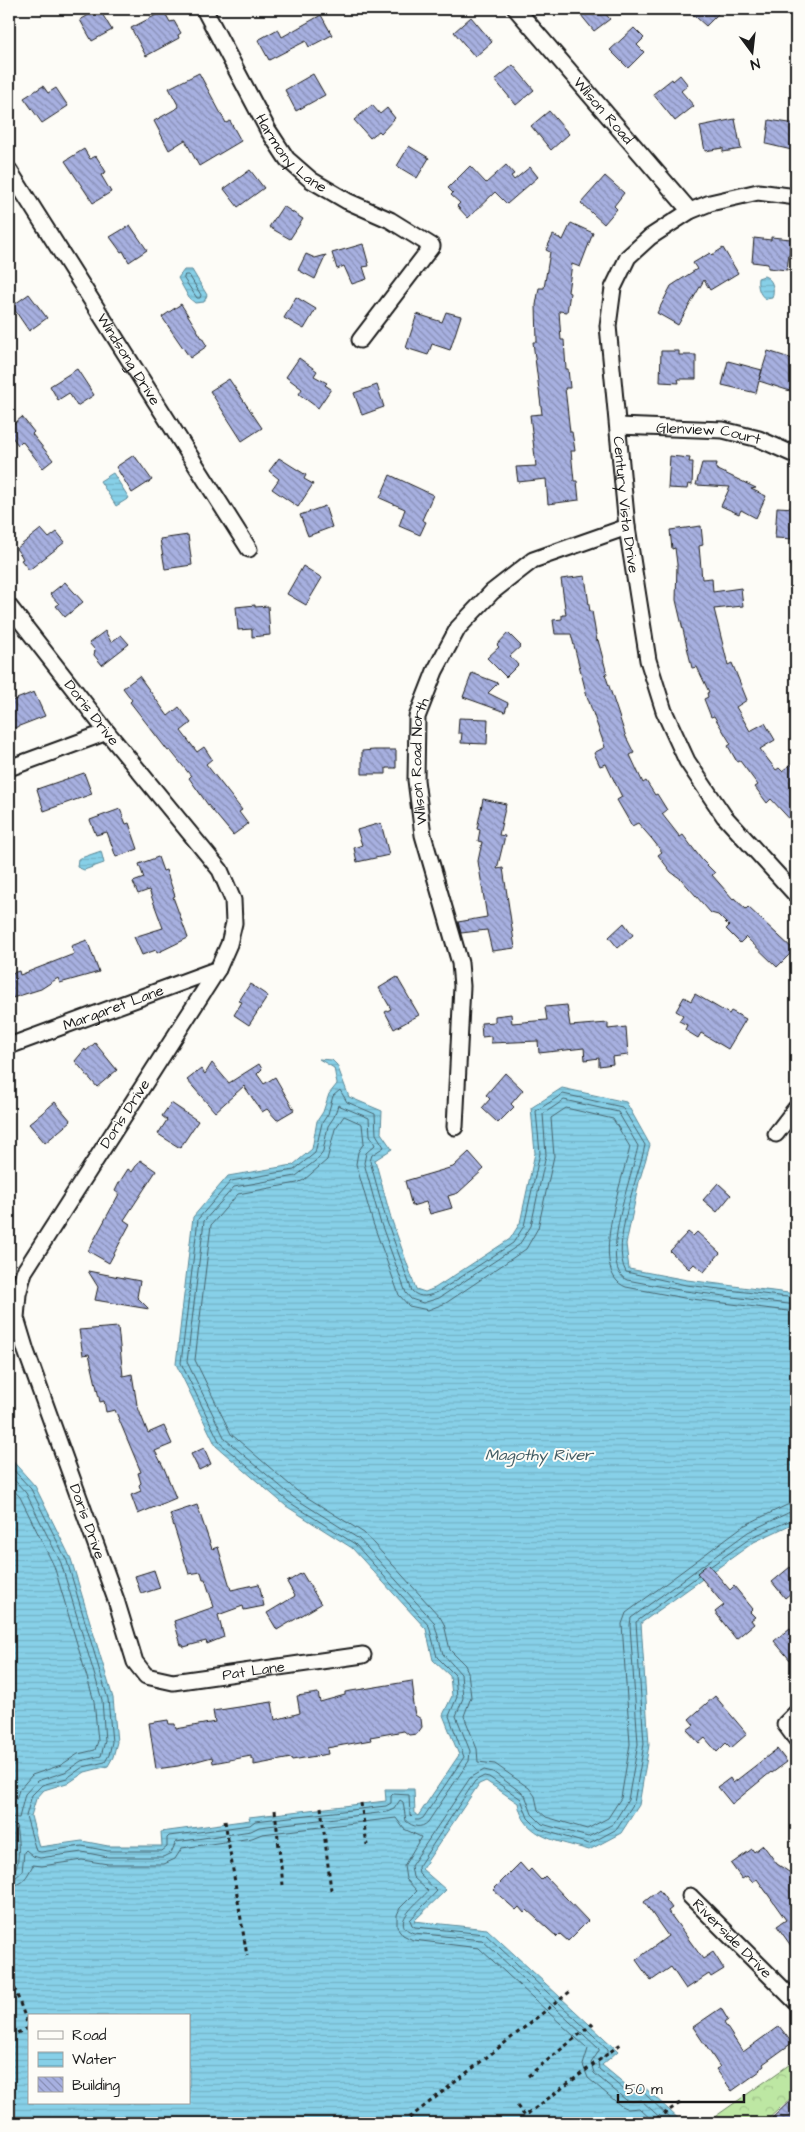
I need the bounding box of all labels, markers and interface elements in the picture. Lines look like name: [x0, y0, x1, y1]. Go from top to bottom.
north arrow: [728, 28, 778, 78]
text: N: [748, 53, 762, 74]
street label: Wilson Road: [569, 72, 639, 149]
street label: Harmony Lane: [251, 110, 331, 198]
street label: Windsong Drive: [92, 309, 166, 409]
street label: Glenview Court: [656, 417, 763, 450]
street label: Century Vista Drive: [608, 435, 645, 575]
street label: Doris Drive: [60, 675, 124, 750]
street label: Wilson Road North: [405, 694, 434, 826]
street label: Margaret Lane: [60, 979, 166, 1036]
street label: Doris Drive: [95, 1075, 155, 1153]
water label: Magothy River: [485, 1444, 595, 1467]
street label: Doris Drive: [64, 1481, 111, 1562]
street label: Pat Lane: [221, 1656, 286, 1685]
street label: Riverside Drive: [688, 1894, 777, 1983]
legend: [28, 2014, 190, 2104]
text: Road: [72, 2025, 107, 2046]
text: Water: [72, 2049, 116, 2070]
scale bar: [618, 2072, 744, 2104]
text: Building: [72, 2075, 120, 2097]
text: 50 m: [625, 2079, 663, 2100]

